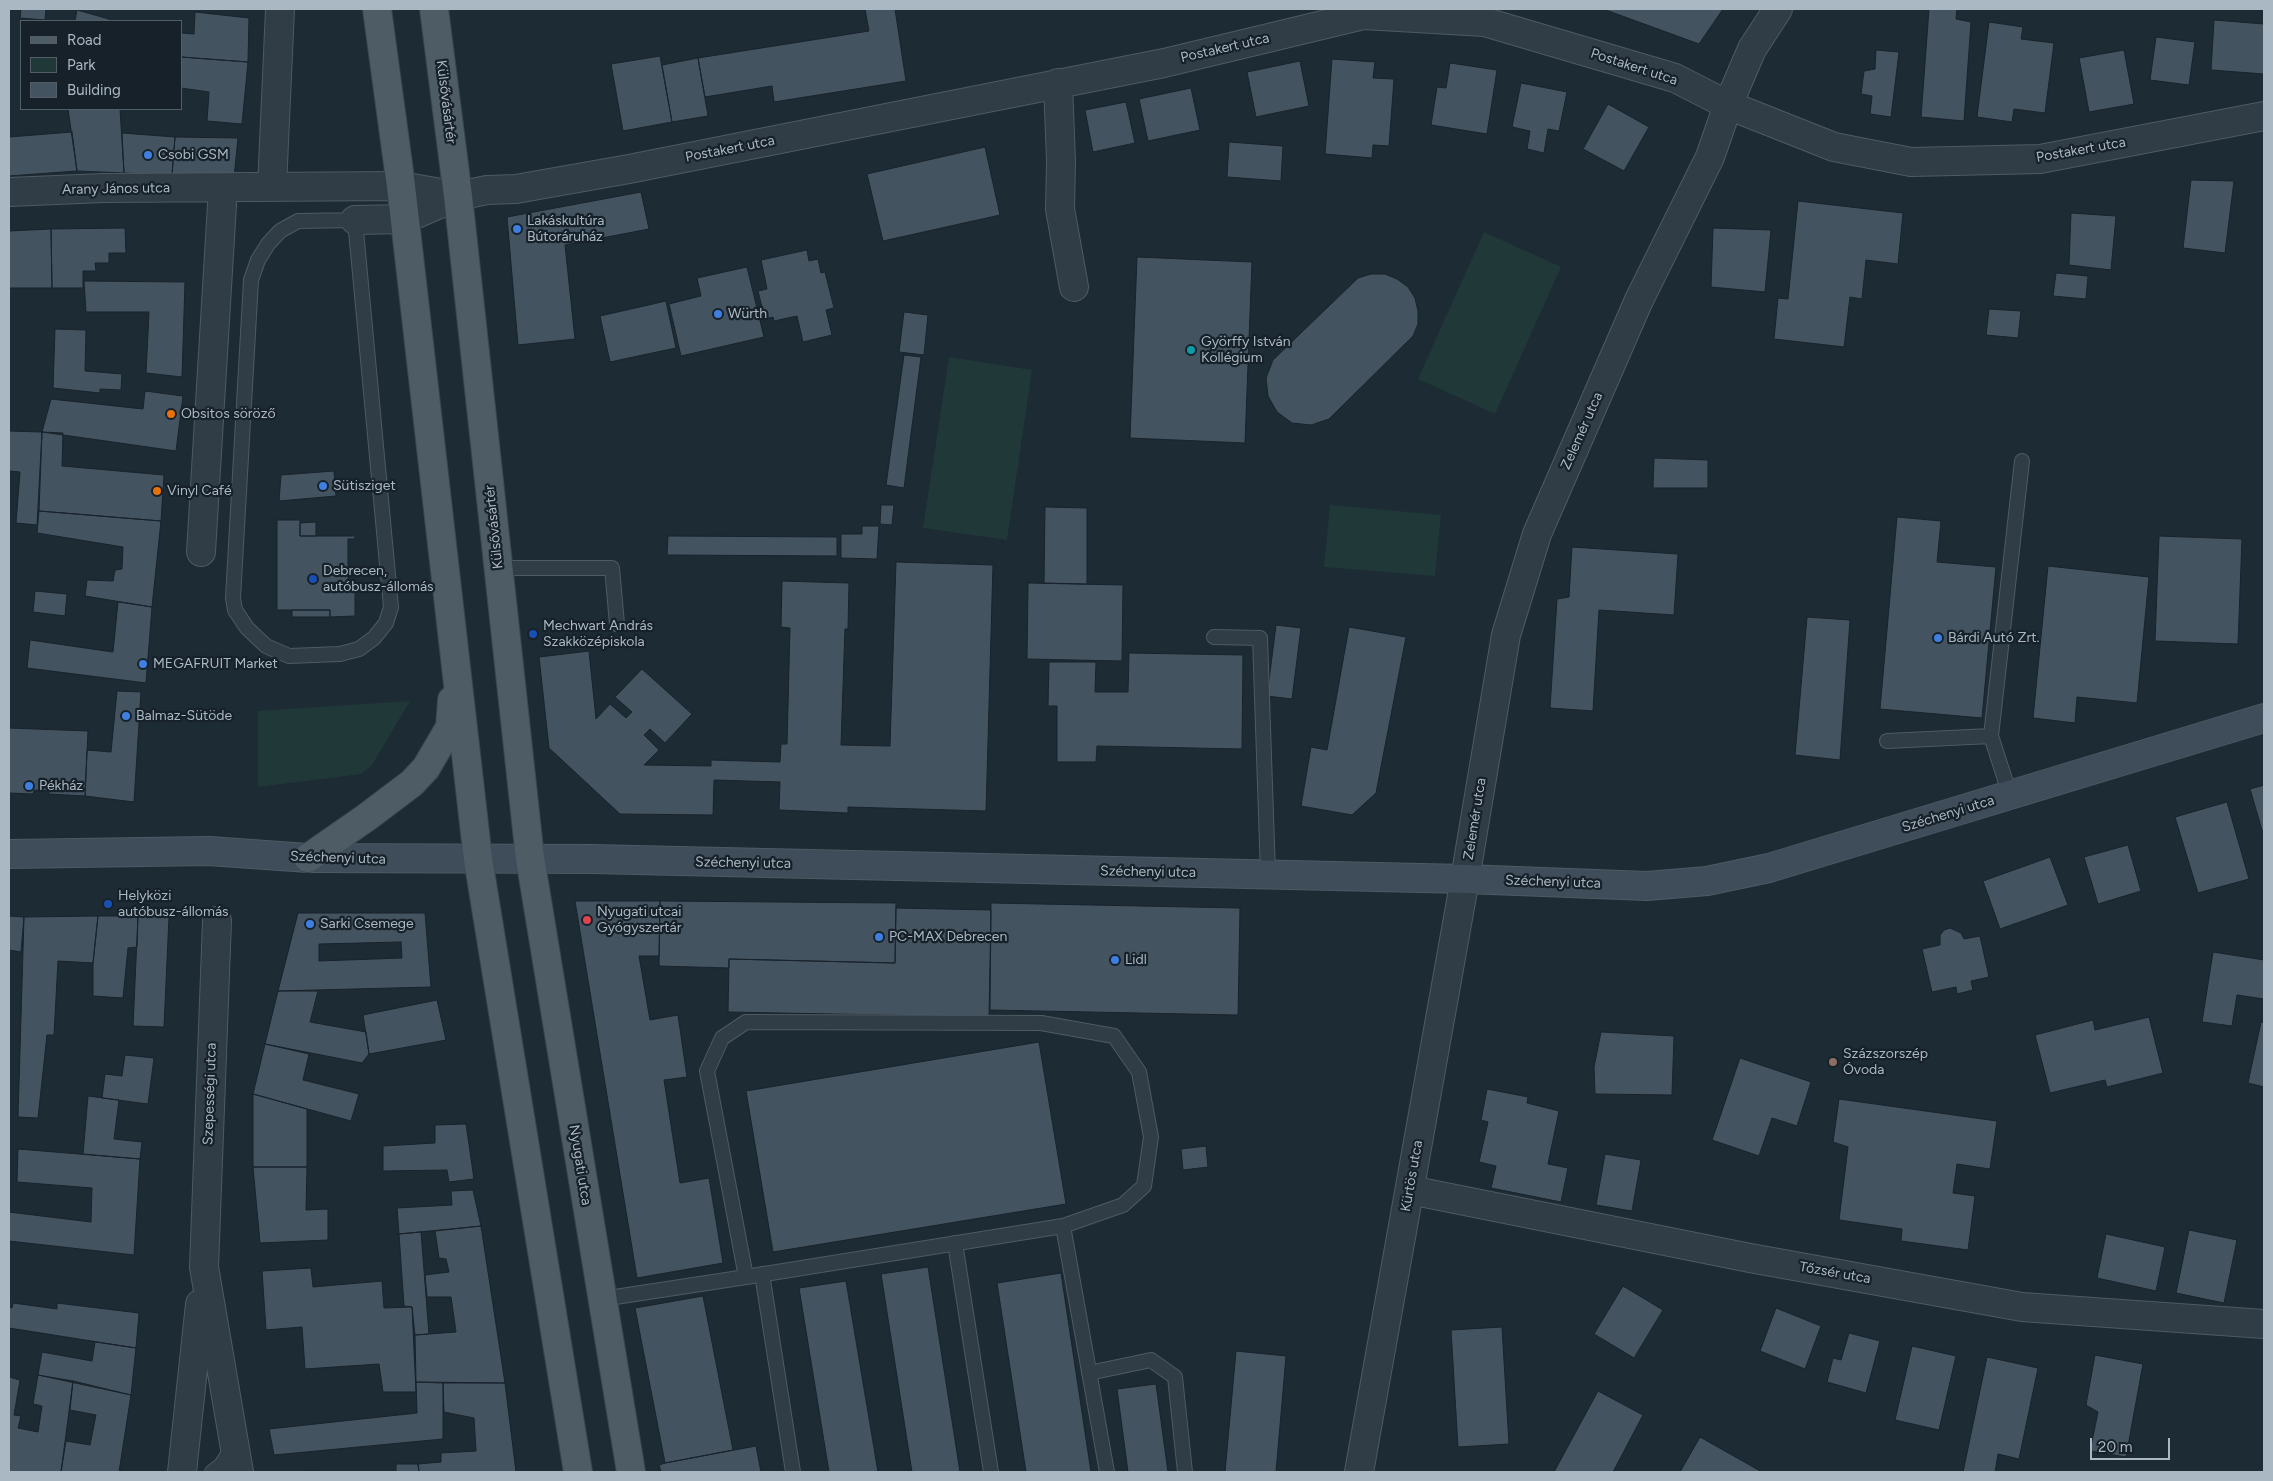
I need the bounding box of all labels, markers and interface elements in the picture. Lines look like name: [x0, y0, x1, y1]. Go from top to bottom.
legend: [20, 20, 182, 110]
street label: Postakert utca: [1179, 30, 1271, 66]
text: Road: [67, 31, 102, 49]
street label: Postakert utca: [1588, 45, 1680, 89]
text: Park: [67, 56, 96, 74]
street label: Külsővásártér: [433, 59, 459, 145]
text: Building: [67, 81, 121, 99]
street label: Postakert utca: [684, 132, 776, 166]
street label: Postakert utca: [2035, 134, 2127, 166]
place label: Csobi GSM: [158, 147, 229, 163]
marker: Csobi GSM: [142, 149, 154, 161]
street label: Arany János utca: [62, 180, 170, 198]
place label: Lakáskultúra Bútoráruház: [527, 213, 604, 246]
marker: Lakáskultúra Bútoráruház: [511, 223, 523, 235]
place label: Würth: [728, 306, 767, 322]
marker: Würth: [712, 308, 724, 320]
place label: Györffy István Kollégium: [1201, 334, 1291, 367]
marker: Györffy István Kollégium: [1185, 344, 1197, 356]
street label: Zelemér utca: [1557, 390, 1607, 472]
place label: Obsitos söröző: [181, 406, 276, 422]
marker: Obsitos söröző: [165, 408, 177, 420]
place label: Sütisziget: [333, 478, 396, 494]
marker: Sütisziget: [317, 480, 329, 492]
place label: Vinyl Café: [167, 483, 232, 499]
street label: Külsővásártér: [481, 484, 507, 570]
marker: Vinyl Café: [151, 485, 163, 497]
place label: Debrecen, autóbusz-állomás: [323, 563, 434, 596]
marker: Debrecen, autóbusz-állomás: [307, 573, 319, 585]
place label: Mechwart András Szakközépiskola: [543, 618, 653, 650]
marker: Mechwart András Szakközépiskola: [527, 628, 539, 640]
place label: Bárdi Autó Zrt.: [1948, 630, 2039, 646]
marker: Bárdi Autó Zrt.: [1932, 632, 1944, 644]
place label: MEGAFRUIT Market: [153, 656, 278, 672]
marker: MEGAFRUIT Market: [137, 658, 149, 670]
place label: Balmaz-Sütöde: [136, 708, 232, 724]
marker: Balmaz-Sütöde: [120, 710, 132, 722]
street label: Zelemér utca: [1460, 777, 1490, 861]
place label: Pékház: [39, 778, 83, 794]
marker: Pékház: [23, 780, 35, 792]
street label: Széchenyi utca: [1900, 792, 1996, 836]
street label: Széchenyi utca: [290, 848, 386, 868]
street label: Széchenyi utca: [695, 854, 791, 872]
street label: Széchenyi utca: [1100, 863, 1196, 881]
street label: Széchenyi utca: [1505, 872, 1601, 892]
place label: Helyközi autóbusz-állomás: [118, 888, 229, 920]
marker: Helyközi autóbusz-állomás: [102, 898, 114, 910]
place label: Nyugati utcai Gyógyszertár: [597, 904, 681, 936]
marker: Nyugati utcai Gyógyszertár: [581, 914, 593, 926]
place label: Sarki Csemege: [320, 916, 414, 932]
marker: Sarki Csemege: [304, 918, 316, 930]
place label: PC-MAX Debrecen: [889, 929, 1007, 945]
marker: PC-MAX Debrecen: [873, 931, 885, 943]
place label: Lidl: [1125, 952, 1147, 968]
marker: Lidl: [1109, 954, 1121, 966]
street label: Szepességi utca: [200, 1043, 220, 1145]
place label: Százszorszép Óvoda: [1843, 1046, 1928, 1078]
marker: Százszorszép Óvoda: [1827, 1056, 1839, 1068]
street label: Nyugati utca: [565, 1124, 595, 1206]
street label: Kürtös utca: [1397, 1139, 1427, 1213]
street label: Tőzsér utca: [1798, 1258, 1872, 1288]
scale bar: [2093, 1428, 2173, 1460]
text: 20 m: [2098, 1438, 2132, 1456]

